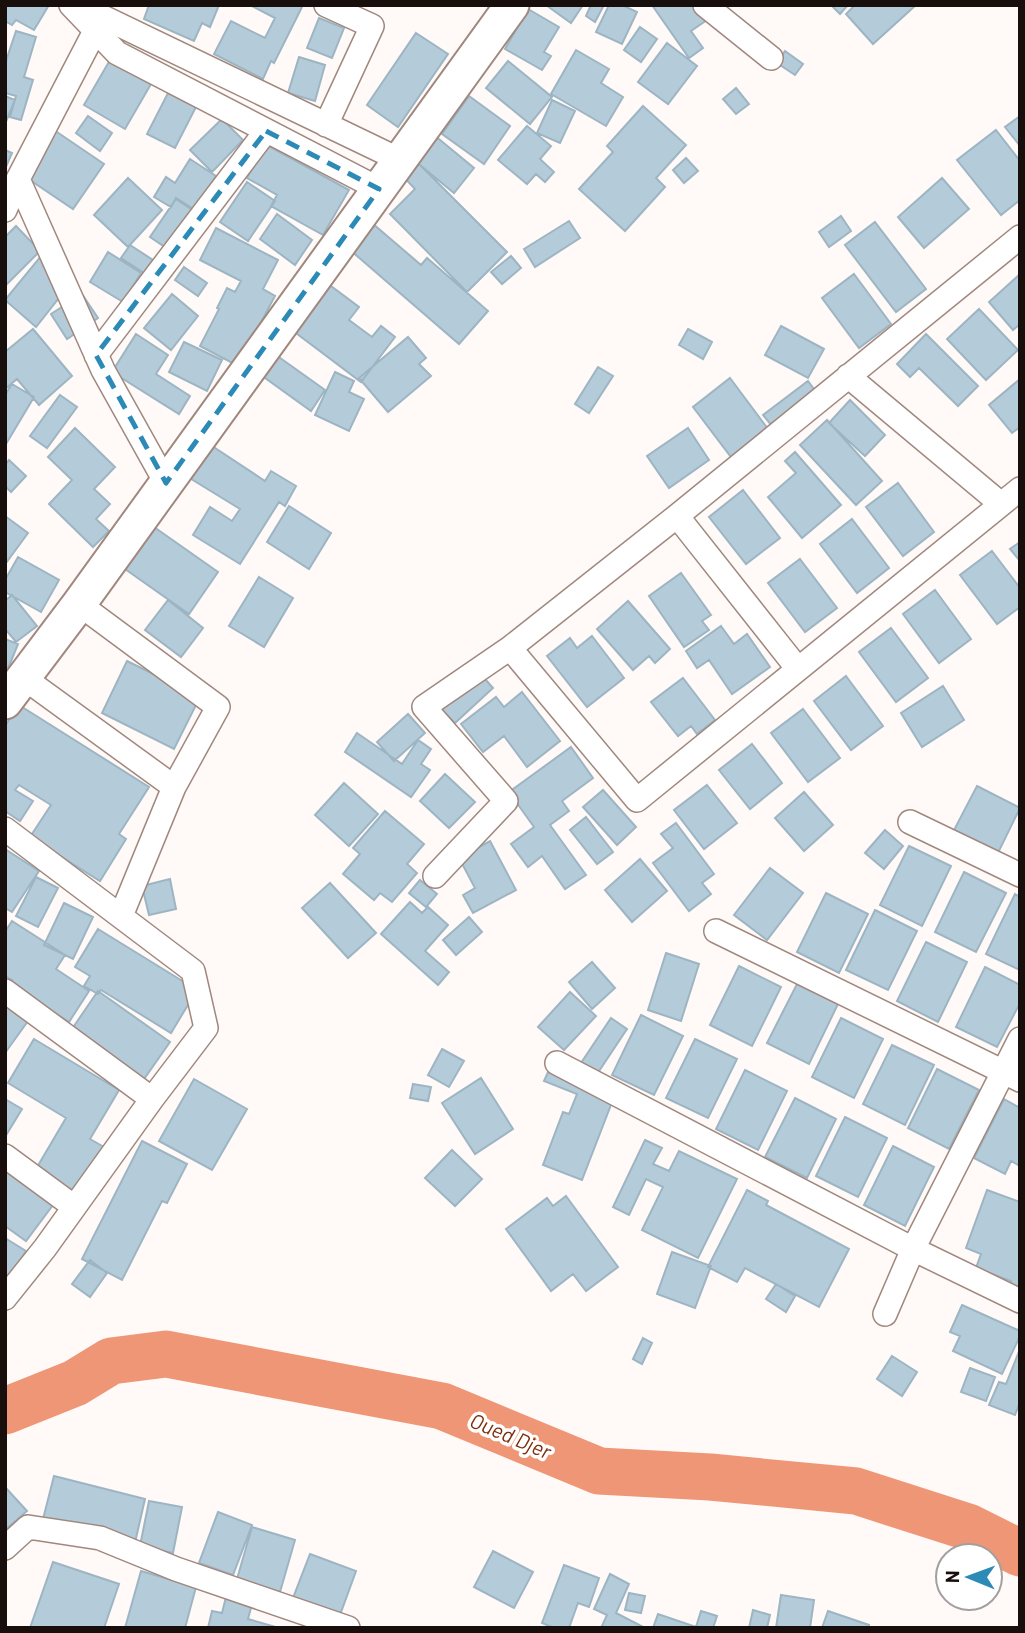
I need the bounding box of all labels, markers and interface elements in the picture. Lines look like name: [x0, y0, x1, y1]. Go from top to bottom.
water label: Oued Djer: [467, 1407, 556, 1463]
north arrow: [934, 1542, 1004, 1612]
text: N: [940, 1570, 963, 1583]

